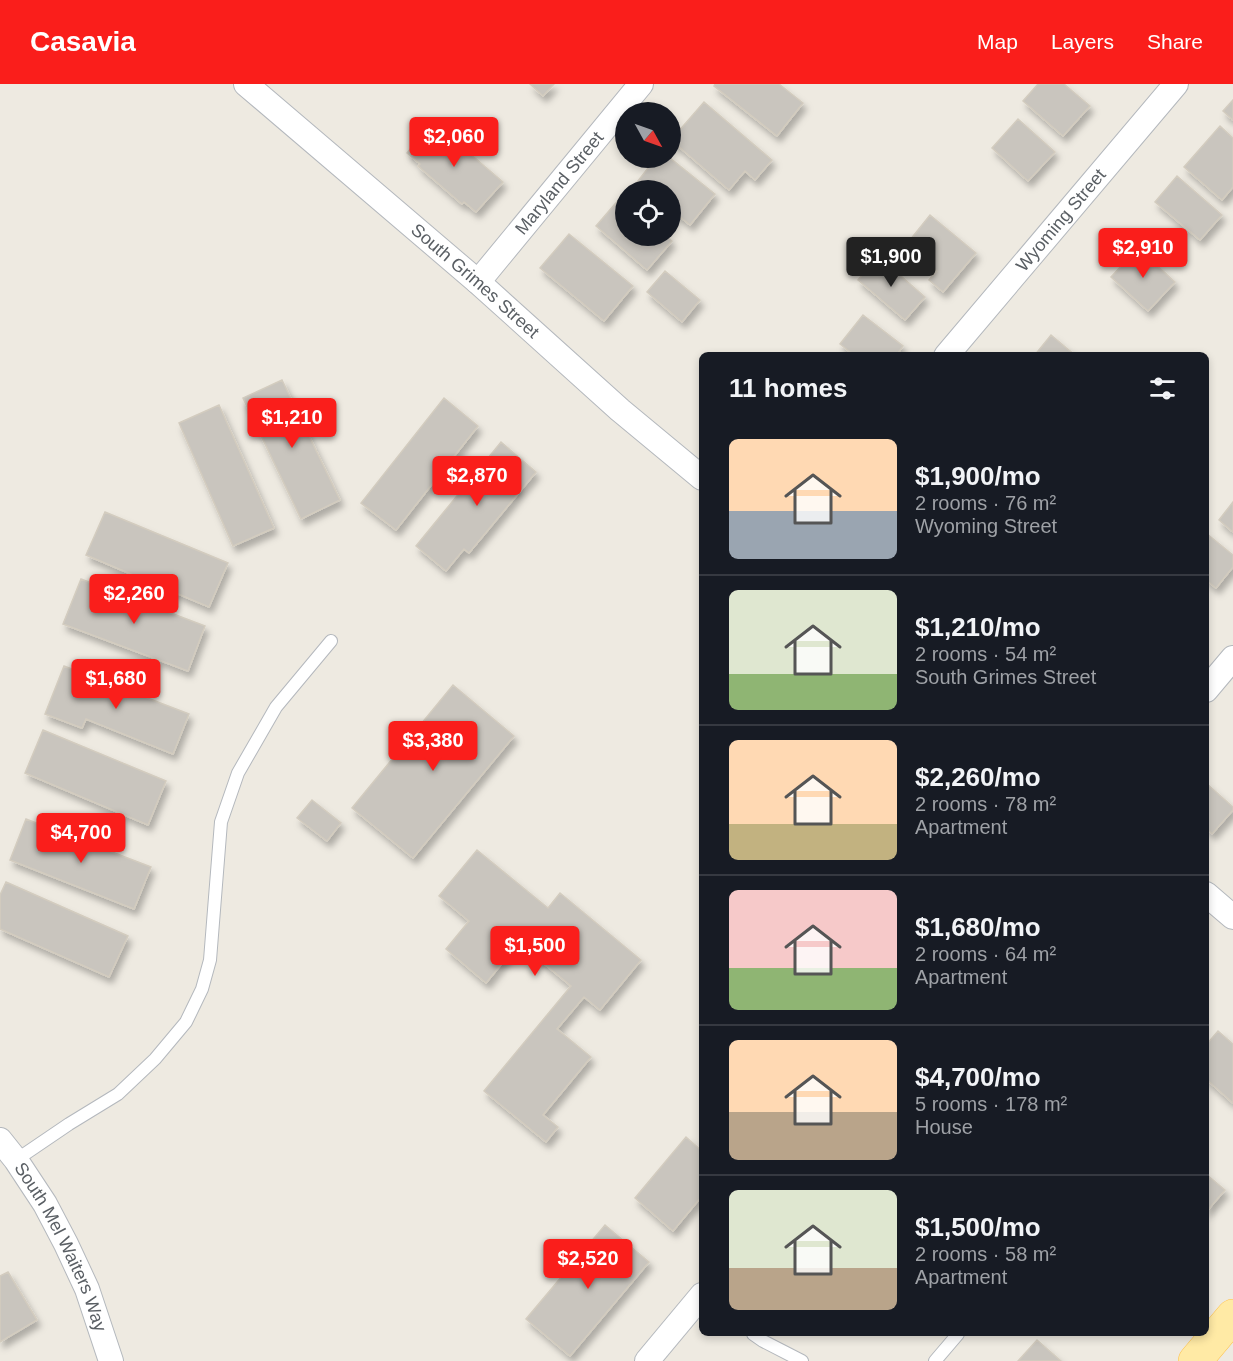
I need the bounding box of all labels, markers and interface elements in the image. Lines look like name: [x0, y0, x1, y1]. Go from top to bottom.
text: Casavia: [30, 26, 136, 57]
text: Map: [977, 30, 1018, 53]
text: Layers: [1051, 30, 1114, 53]
text: Share: [1147, 30, 1203, 53]
north arrow: [615, 102, 681, 168]
map controls: [615, 102, 681, 246]
pin: $2,060: [405, 117, 503, 168]
text: $2,060: [423, 125, 485, 147]
street label: Maryland Street: [511, 128, 607, 239]
street label: Wyoming Street: [1012, 165, 1110, 275]
button: locate: [615, 180, 681, 246]
street label: South Grimes Street: [407, 219, 543, 342]
pin: $2,910: [1094, 228, 1192, 279]
text: $2,910: [1112, 236, 1174, 258]
pin: $1,900: [842, 237, 940, 288]
text: $1,900: [860, 245, 922, 267]
icon: filters: [1146, 372, 1179, 405]
text: 11 homes: [729, 373, 848, 403]
pin: $1,210: [243, 398, 341, 449]
text: $1,210: [261, 406, 323, 428]
pin: $2,870: [428, 456, 526, 507]
text: $1,900/mo: [915, 461, 1041, 491]
icon: home: [777, 463, 849, 535]
text: $2,870: [446, 464, 508, 486]
text: 2 rooms · 76 m²: [915, 492, 1056, 514]
text: Wyoming Street: [915, 515, 1057, 537]
pin: $2,260: [85, 574, 183, 625]
text: $2,260: [103, 582, 165, 604]
text: $1,210/mo: [915, 612, 1041, 642]
icon: home: [777, 614, 849, 686]
text: 2 rooms · 54 m²: [915, 643, 1056, 665]
pin: $1,680: [67, 659, 165, 710]
text: South Grimes Street: [915, 666, 1096, 688]
text: $1,680: [85, 667, 147, 689]
pin: $3,380: [384, 721, 482, 772]
text: $3,380: [402, 729, 464, 751]
text: $2,260/mo: [915, 762, 1041, 792]
icon: home: [777, 764, 849, 836]
text: 2 rooms · 78 m²: [915, 793, 1056, 815]
pin: $4,700: [32, 813, 130, 864]
text: Apartment: [915, 816, 1007, 838]
text: $4,700: [50, 821, 112, 843]
text: $1,680/mo: [915, 912, 1041, 942]
icon: home: [777, 914, 849, 986]
pin: $1,500: [486, 926, 584, 977]
text: $1,500: [504, 934, 566, 956]
text: 2 rooms · 64 m²: [915, 943, 1056, 965]
text: Apartment: [915, 966, 1007, 988]
text: $4,700/mo: [915, 1062, 1041, 1092]
icon: home: [777, 1064, 849, 1136]
text: 5 rooms · 178 m²: [915, 1093, 1067, 1115]
text: House: [915, 1116, 973, 1138]
street label: South Mel Waiters Way: [10, 1159, 110, 1334]
text: $1,500/mo: [915, 1212, 1041, 1242]
icon: home: [777, 1214, 849, 1286]
pin: $2,520: [539, 1239, 637, 1290]
text: 2 rooms · 58 m²: [915, 1243, 1056, 1265]
text: $2,520: [557, 1247, 619, 1269]
text: Apartment: [915, 1266, 1007, 1288]

